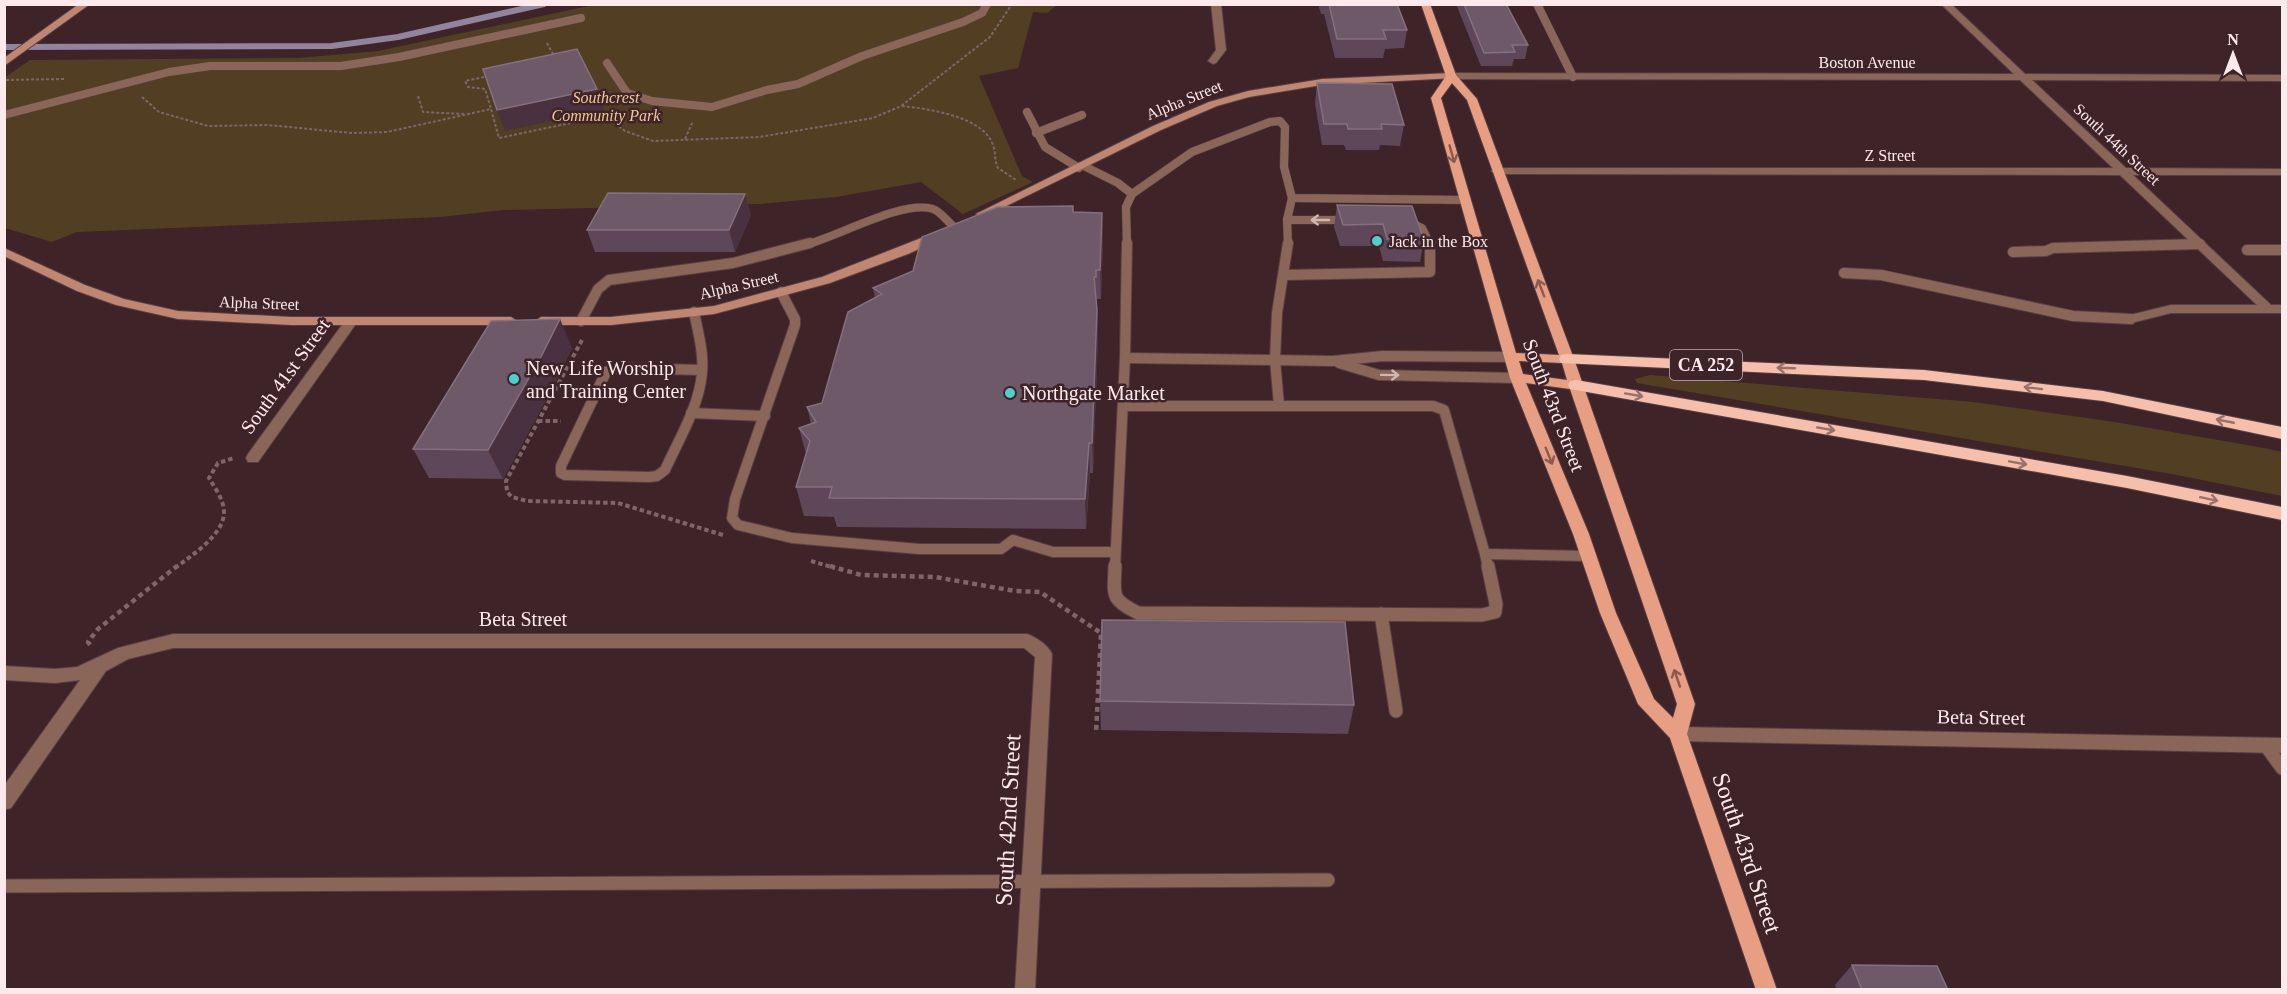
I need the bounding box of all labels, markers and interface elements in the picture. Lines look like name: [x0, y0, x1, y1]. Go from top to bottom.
north arrow: [2203, 24, 2263, 84]
text: N: [2227, 31, 2239, 48]
street label: Boston Avenue: [1818, 54, 1916, 71]
street label: Alpha Street: [1144, 77, 1225, 124]
park label: Southcrest Community Park: [552, 89, 661, 125]
street label: South 44th Street: [2071, 100, 2164, 188]
one-way arrow: [1447, 144, 1458, 163]
street label: Z Street: [1864, 147, 1916, 164]
one-way arrow: [1310, 214, 1330, 226]
place label: Jack in the Box: [1389, 233, 1488, 250]
marker: Jack in the Box: [1370, 234, 1384, 248]
street label: Alpha Street: [698, 268, 781, 303]
one-way arrow: [1535, 279, 1546, 298]
street label: Alpha Street: [218, 293, 300, 314]
street label: South 41st Street: [236, 314, 334, 438]
street label: South 43rd Street: [1519, 336, 1590, 475]
road number: CA 252: [1670, 350, 1742, 380]
place label: New Life Worship and Training Center: [526, 357, 686, 403]
one-way arrow: [1777, 362, 1797, 373]
one-way arrow: [1379, 369, 1399, 381]
marker: New Life Worship and Training Center: [507, 372, 521, 386]
place label: Northgate Market: [1022, 382, 1165, 405]
one-way arrow: [2024, 382, 2044, 393]
marker: Northgate Market: [1003, 386, 1017, 400]
one-way arrow: [1623, 390, 1643, 401]
one-way arrow: [2216, 415, 2235, 426]
one-way arrow: [1815, 424, 1835, 435]
one-way arrow: [1544, 446, 1555, 464]
one-way arrow: [2007, 457, 2027, 468]
one-way arrow: [2199, 494, 2219, 505]
street label: Beta Street: [479, 608, 568, 630]
one-way arrow: [1670, 669, 1681, 688]
street label: Beta Street: [1937, 705, 2026, 729]
street label: South 42nd Street: [991, 733, 1026, 907]
street label: South 43rd Street: [1707, 769, 1787, 937]

